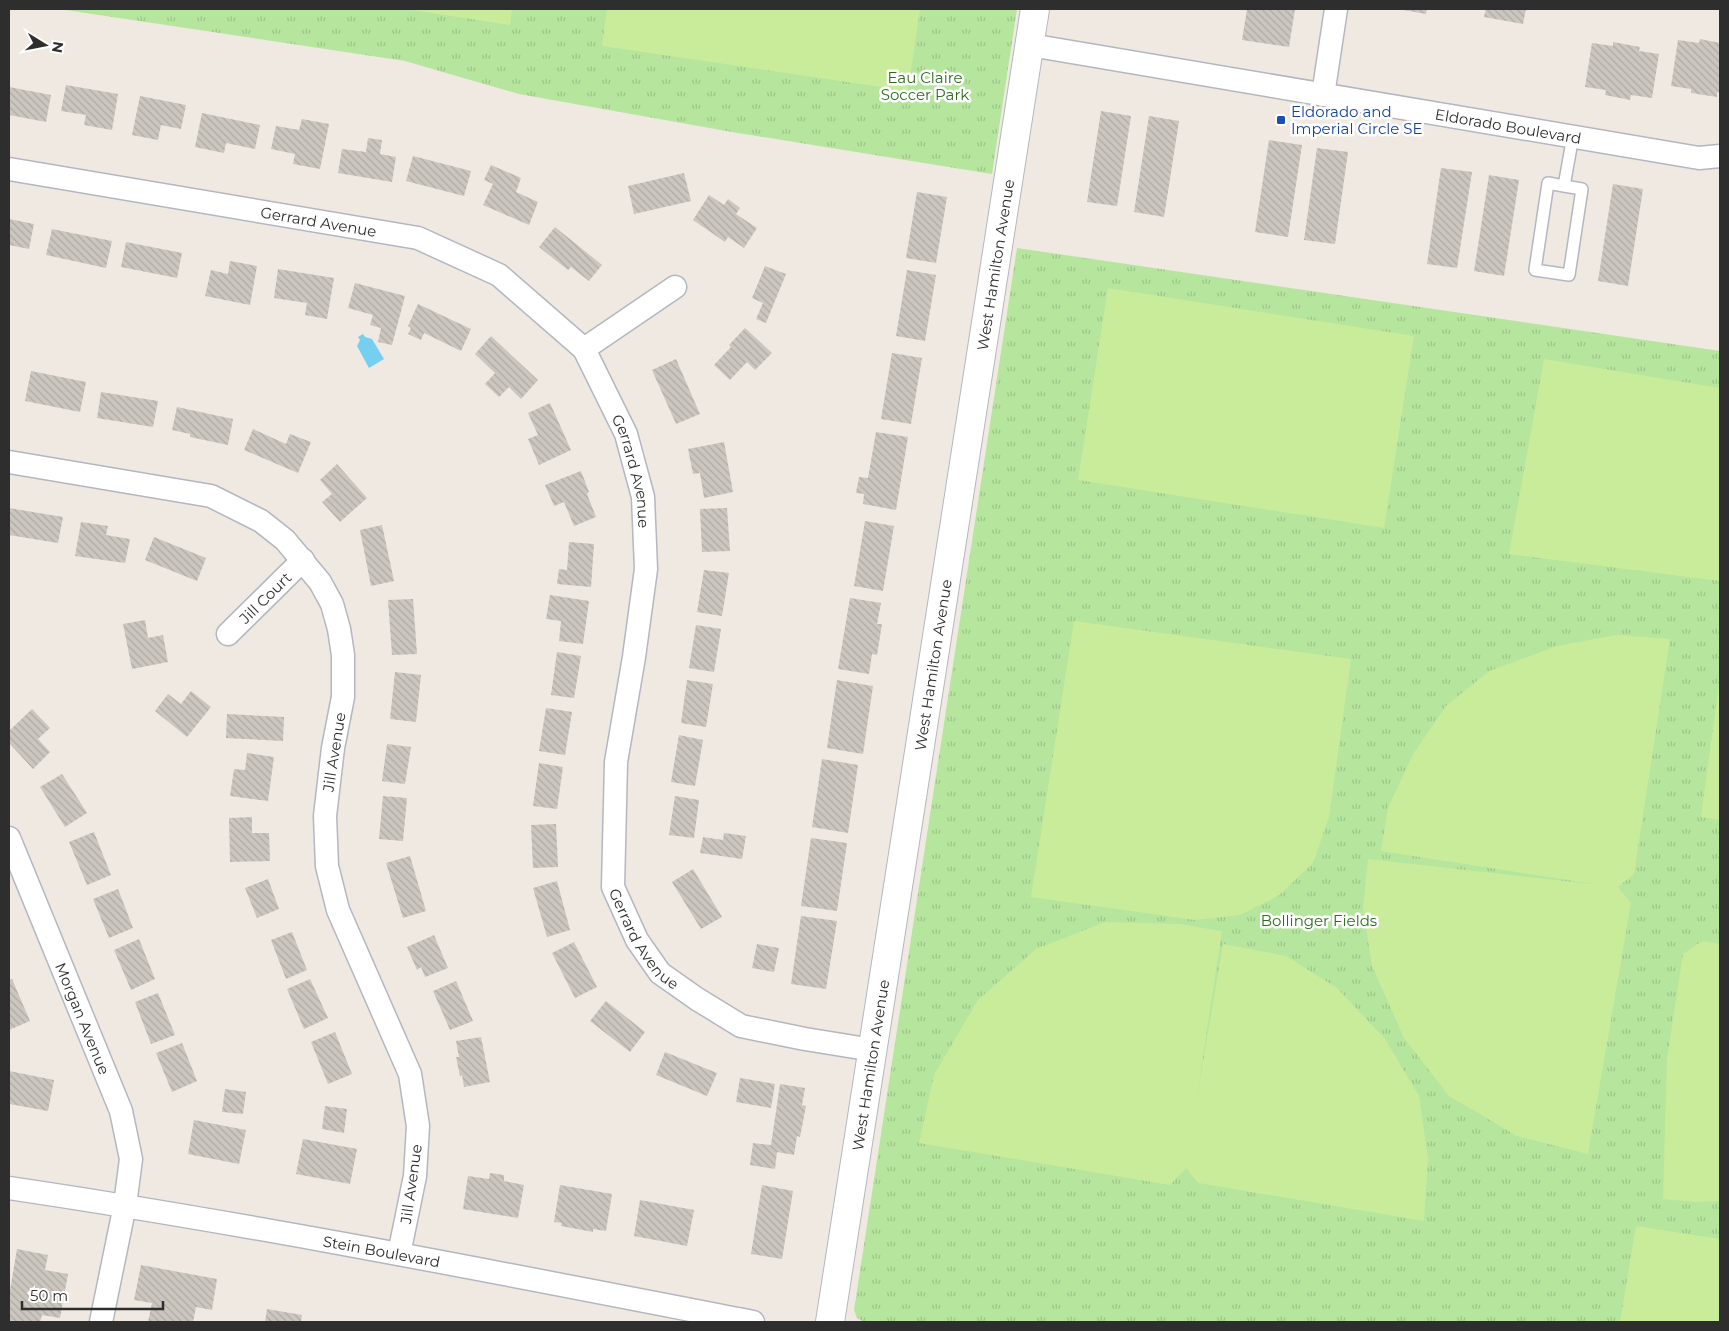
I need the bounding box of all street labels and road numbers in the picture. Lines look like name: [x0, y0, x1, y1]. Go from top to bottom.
street label: Eldorado Boulevard: [1434, 104, 1583, 147]
street label: West Hamilton Avenue: [972, 178, 1018, 352]
street label: Gerrard Avenue: [259, 202, 378, 240]
street label: Gerrard Avenue: [608, 411, 654, 528]
street label: Jill Court: [234, 568, 295, 628]
street label: West Hamilton Avenue: [910, 578, 955, 752]
street label: Jill Avenue: [318, 711, 350, 794]
street label: Gerrard Avenue: [605, 885, 683, 993]
street label: Morgan Avenue: [52, 960, 114, 1077]
street label: West Hamilton Avenue: [847, 978, 893, 1152]
street label: Jill Avenue: [396, 1143, 426, 1226]
street label: Stein Boulevard: [322, 1231, 442, 1271]

